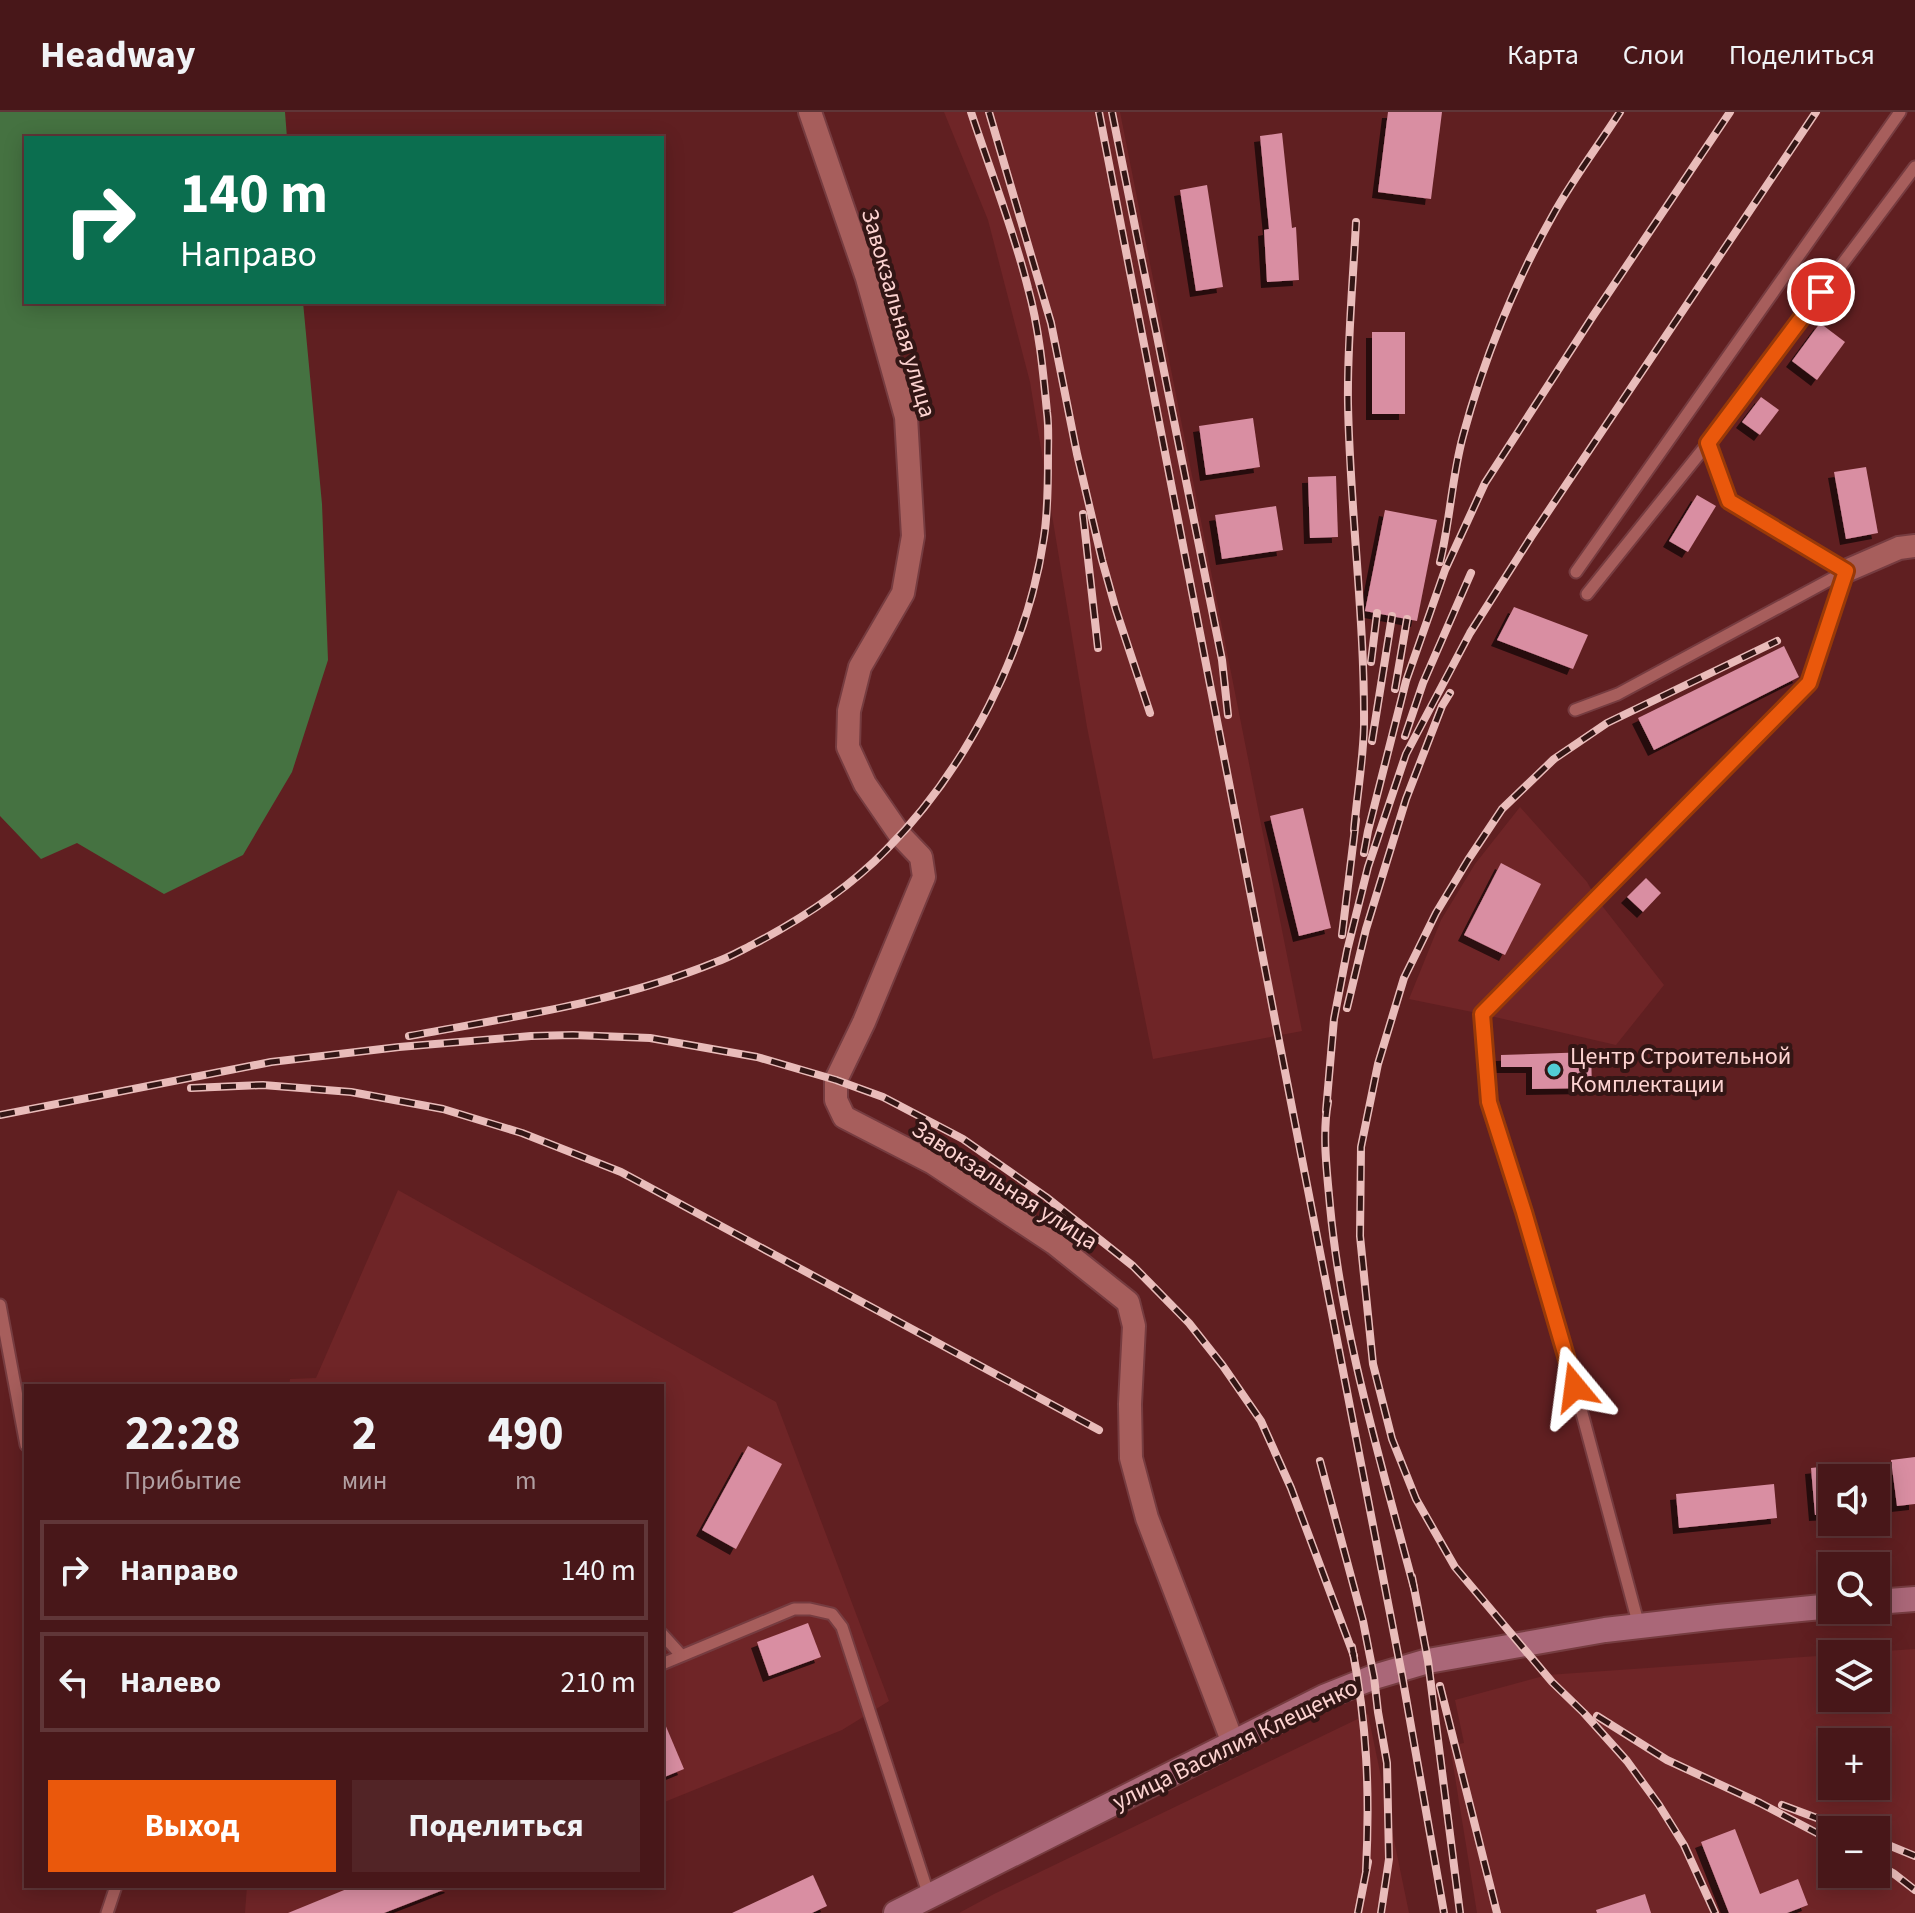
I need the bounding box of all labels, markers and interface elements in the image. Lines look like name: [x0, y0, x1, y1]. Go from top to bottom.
text: Headway: [40, 28, 196, 82]
text: Карта: [1507, 35, 1579, 75]
text: Слои: [1623, 35, 1685, 75]
text: Поделиться: [1729, 35, 1875, 75]
text: 140 m: [180, 155, 328, 234]
icon: right: [48, 168, 152, 272]
street label: Завокзальная улица: [852, 205, 945, 422]
text: Направо: [180, 229, 317, 280]
pin: [1787, 258, 1855, 326]
icon: arrive: [1799, 270, 1843, 314]
place label: Центр Строительной Комплектации: [1570, 1039, 1791, 1102]
marker: Центр Строительной Комплектации: [1545, 1061, 1563, 1079]
street label: Завокзальная улица: [905, 1112, 1105, 1259]
position arrow: [1533, 1345, 1617, 1429]
text: 22:28: [125, 1400, 241, 1468]
text: 2: [352, 1400, 377, 1468]
text: 490: [488, 1400, 564, 1468]
text: Прибытие: [124, 1462, 241, 1499]
text: мин: [342, 1462, 387, 1499]
text: m: [515, 1462, 536, 1499]
map controls: [1818, 1464, 1890, 1888]
button: sound: [1818, 1464, 1890, 1536]
icon: right: [52, 1548, 96, 1592]
text: Направо: [120, 1549, 238, 1592]
text: 140 m: [560, 1549, 636, 1592]
button: search: [1818, 1552, 1890, 1624]
button: layers: [1818, 1640, 1890, 1712]
icon: left: [52, 1660, 96, 1704]
text: Налево: [120, 1661, 221, 1704]
text: 210 m: [560, 1661, 636, 1704]
street label: улица Василия Клещенко: [1107, 1670, 1364, 1819]
button: +: [1818, 1728, 1890, 1800]
button: Выход: [48, 1780, 336, 1872]
button: Поделиться: [352, 1780, 640, 1872]
button: −: [1818, 1816, 1890, 1888]

